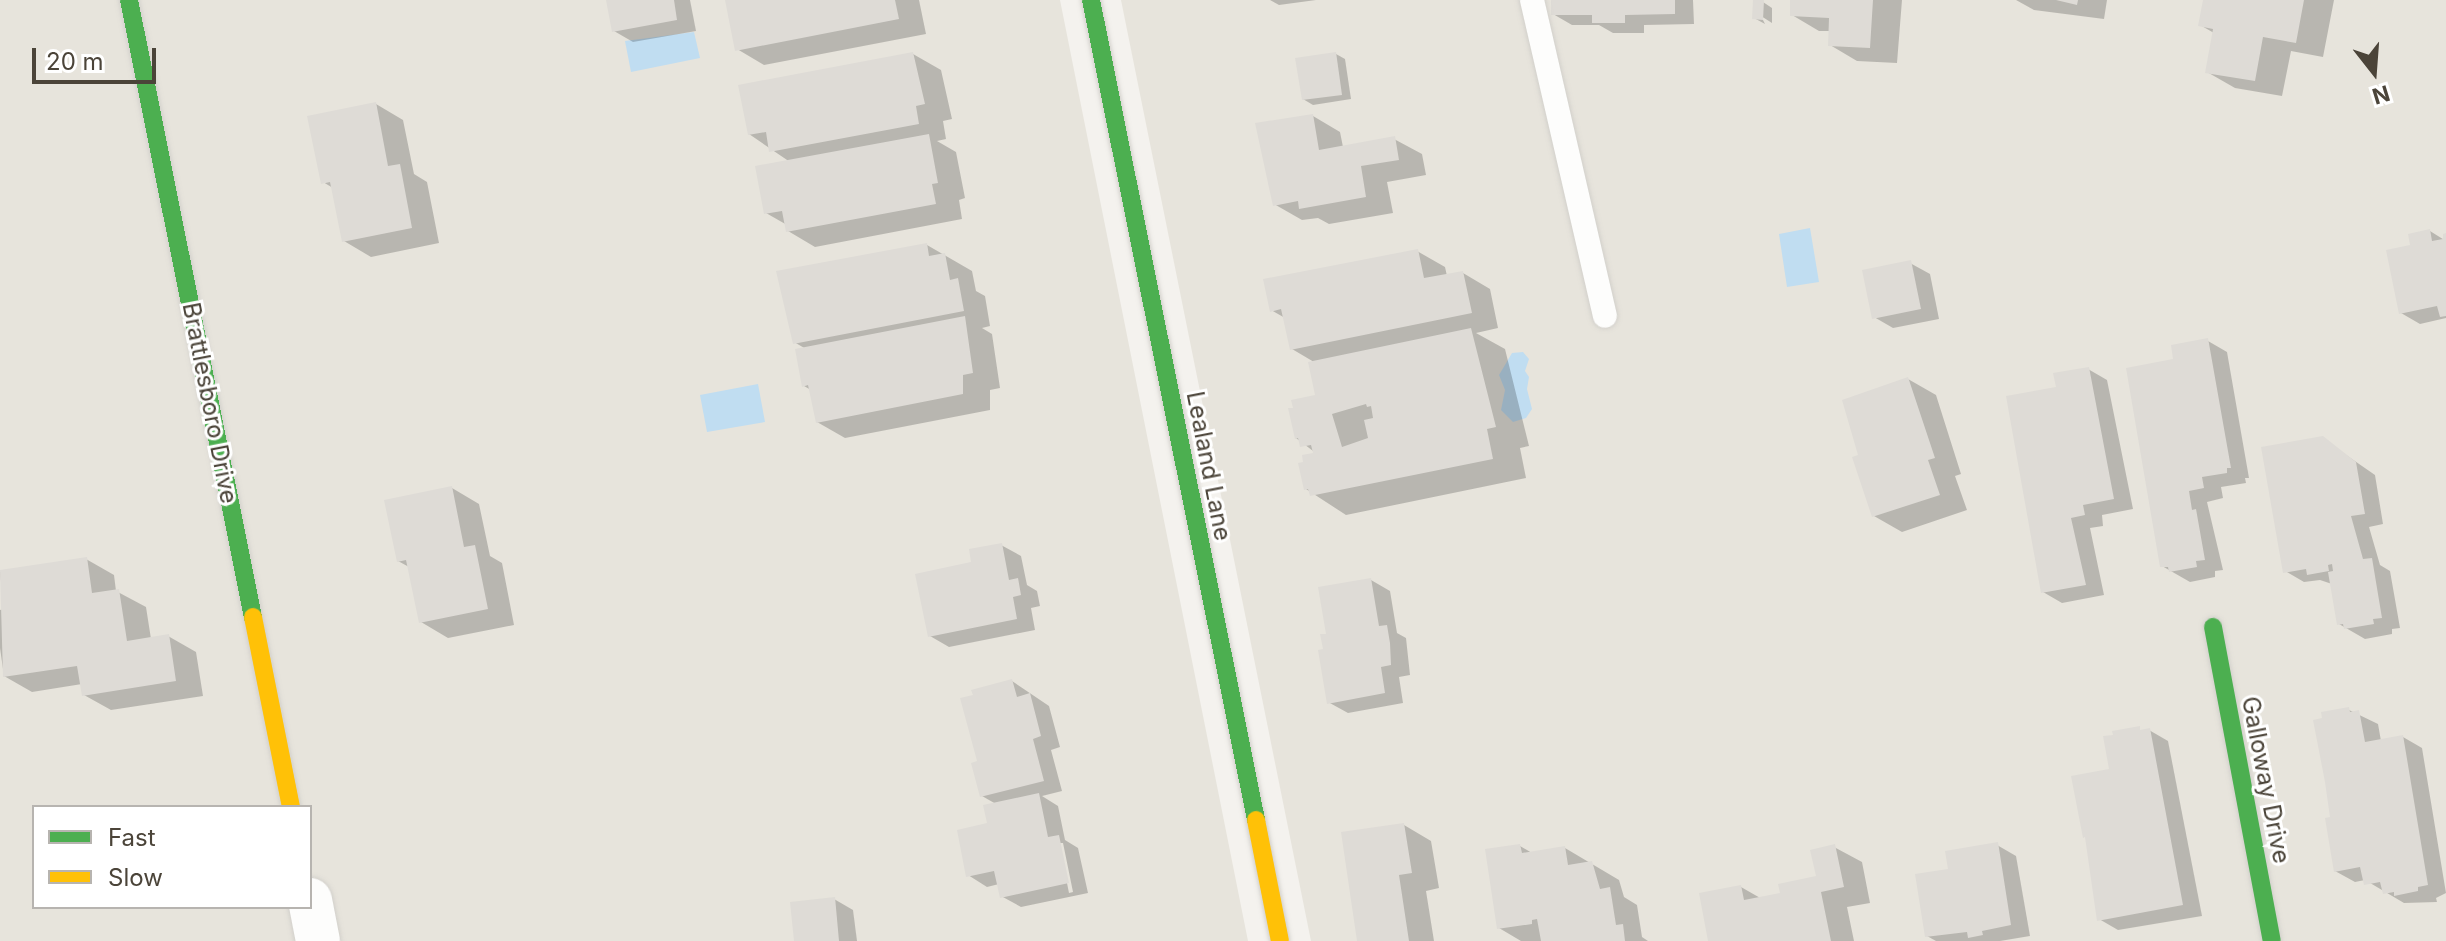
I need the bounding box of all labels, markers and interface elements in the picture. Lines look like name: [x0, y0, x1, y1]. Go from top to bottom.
scale bar: [36, 32, 160, 82]
north arrow: [2334, 32, 2414, 112]
text: 20 m: [46, 47, 104, 76]
text: N: [2369, 80, 2393, 110]
street label: Brattlesboro Drive: [176, 300, 244, 506]
street label: Lealand Lane: [1180, 389, 1238, 543]
street label: Galloway Drive: [2236, 694, 2296, 866]
legend: [32, 805, 312, 909]
text: Fast: [108, 823, 156, 852]
text: Slow: [108, 863, 163, 892]

